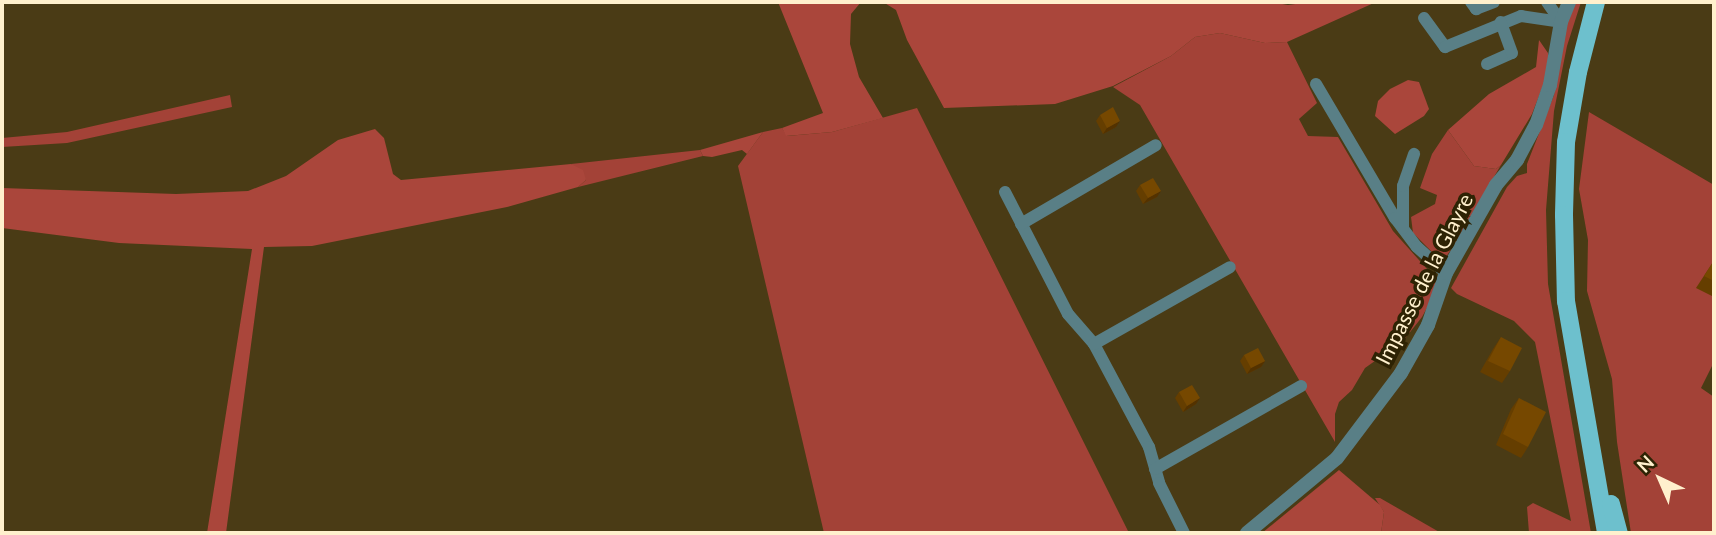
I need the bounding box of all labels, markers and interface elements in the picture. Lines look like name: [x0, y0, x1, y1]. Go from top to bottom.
street label: Impasse de la Glayre: [1370, 189, 1478, 369]
north arrow: [1625, 444, 1695, 514]
text: N: [1632, 450, 1658, 477]

